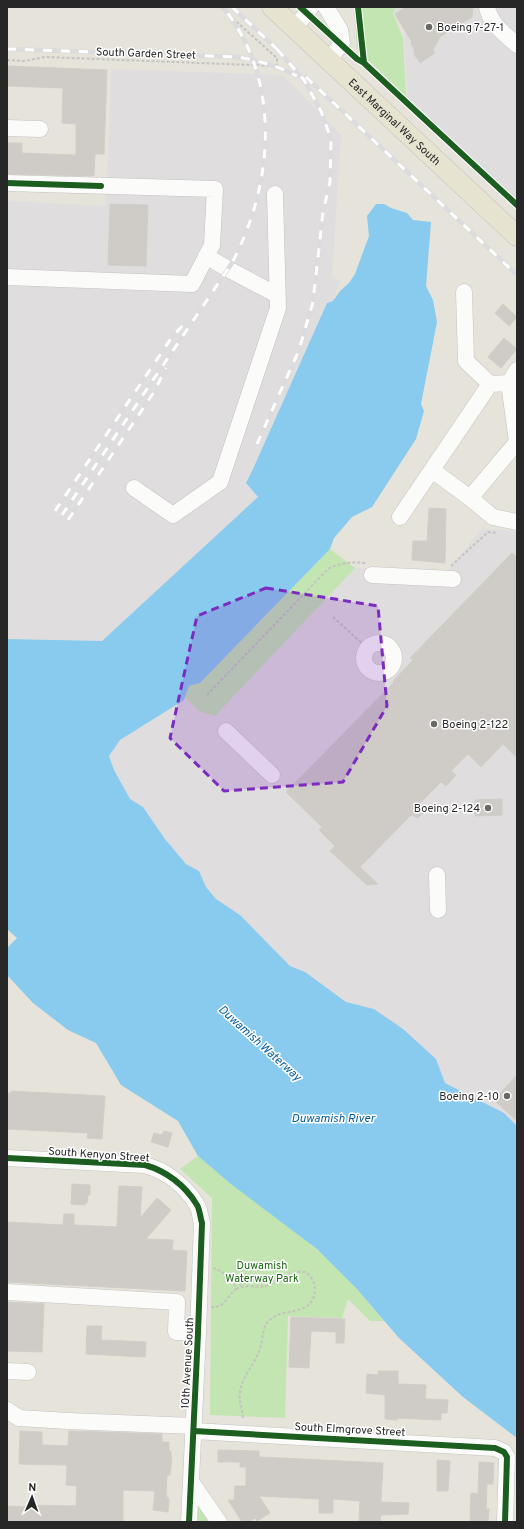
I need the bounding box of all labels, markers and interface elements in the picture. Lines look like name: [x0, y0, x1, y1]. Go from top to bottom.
place label: Boeing 7-27-1: [437, 21, 504, 35]
marker: Boeing 7-27-1: [424, 22, 434, 32]
street label: South Garden Street: [96, 45, 196, 63]
street label: East Marginal Way South: [345, 76, 443, 169]
place label: Boeing 2-122: [442, 718, 508, 732]
marker: Boeing 2-122: [429, 719, 439, 729]
place label: Boeing 2-124: [414, 802, 480, 816]
marker: Boeing 2-124: [483, 803, 493, 813]
water label: Duwamish Waterway: [214, 1002, 305, 1086]
place label: Boeing 2-10: [439, 1090, 499, 1104]
marker: Boeing 2-10: [502, 1091, 512, 1101]
water label: Duwamish River: [291, 1111, 376, 1127]
street label: South Kenyon Street: [48, 1144, 150, 1166]
park label: Duwamish Waterway Park: [225, 1259, 299, 1286]
street label: 10th Avenue South: [179, 1317, 197, 1409]
street label: South Elmgrove Street: [294, 1420, 406, 1440]
north arrow: [12, 1477, 52, 1517]
text: N: [28, 1481, 37, 1495]

